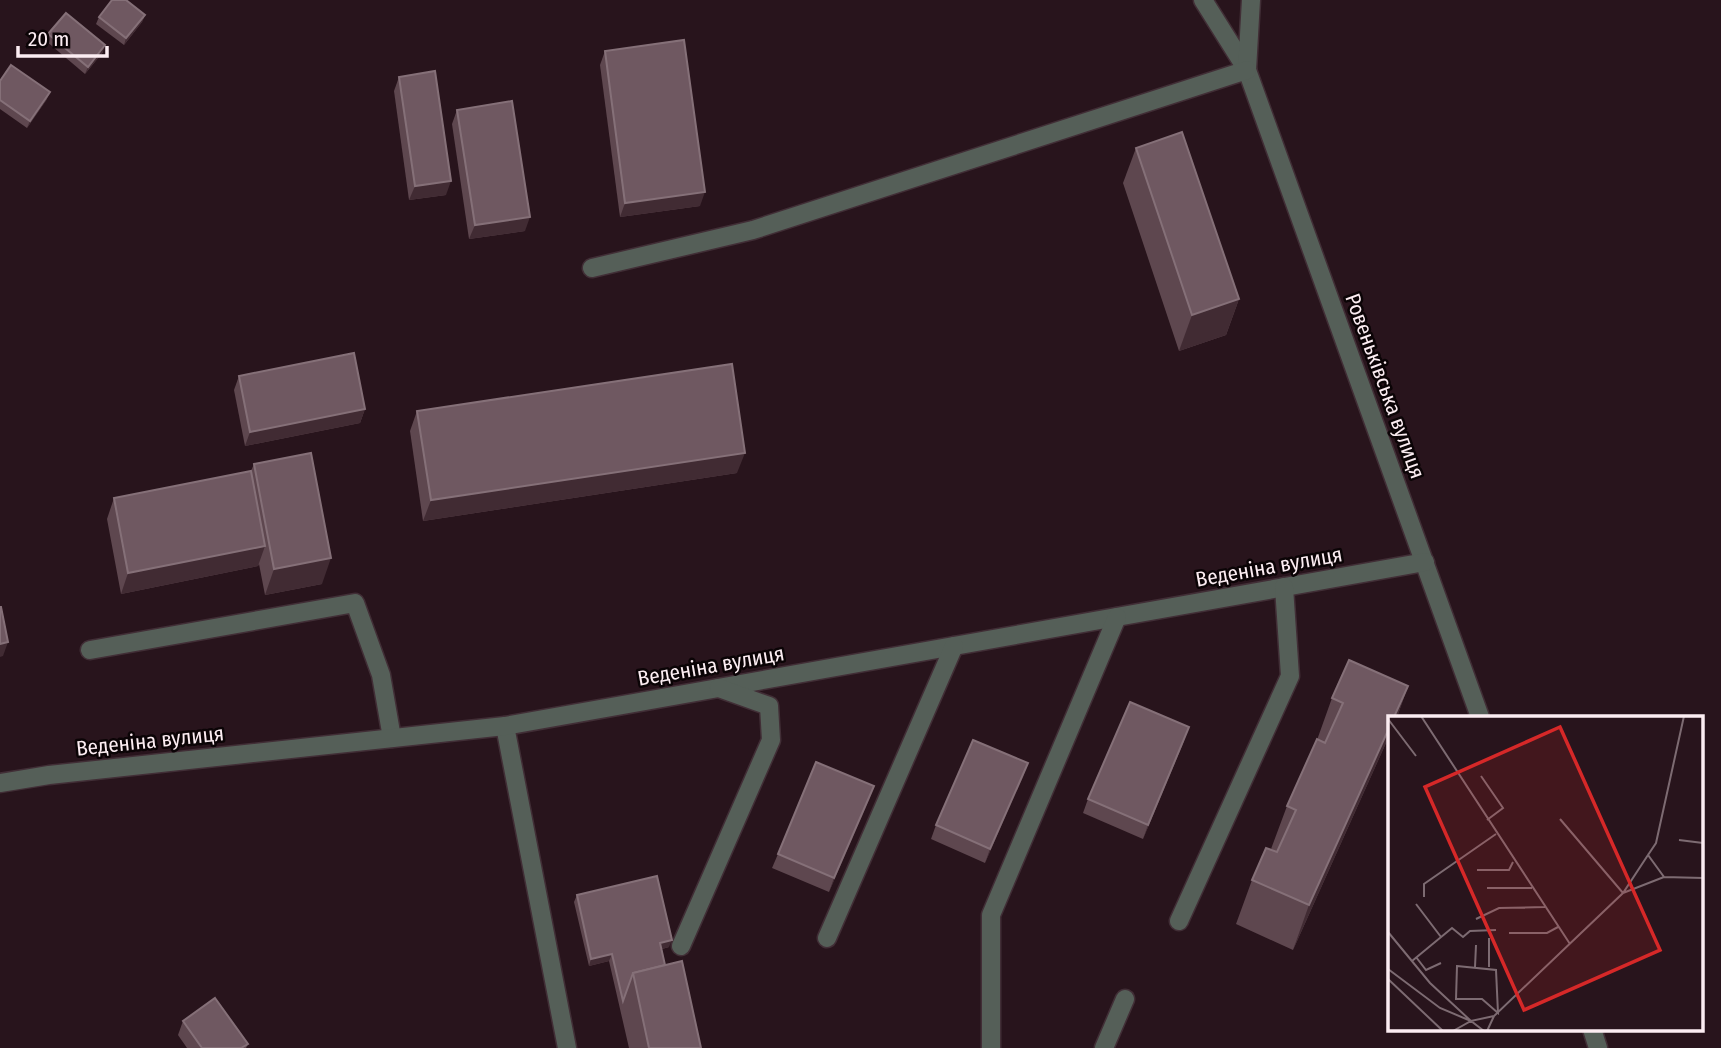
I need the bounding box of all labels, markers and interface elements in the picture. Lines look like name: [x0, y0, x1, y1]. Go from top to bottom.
scale bar: [18, 14, 107, 58]
text: 20 m: [28, 26, 69, 52]
street label: Ровеньківська вулиця: [1339, 290, 1431, 482]
street label: Веденіна вулиця: [1194, 541, 1344, 593]
street label: Веденіна вулиця: [636, 640, 786, 692]
inset map: [1388, 716, 1704, 1030]
street label: Веденіна вулиця: [75, 720, 225, 762]

